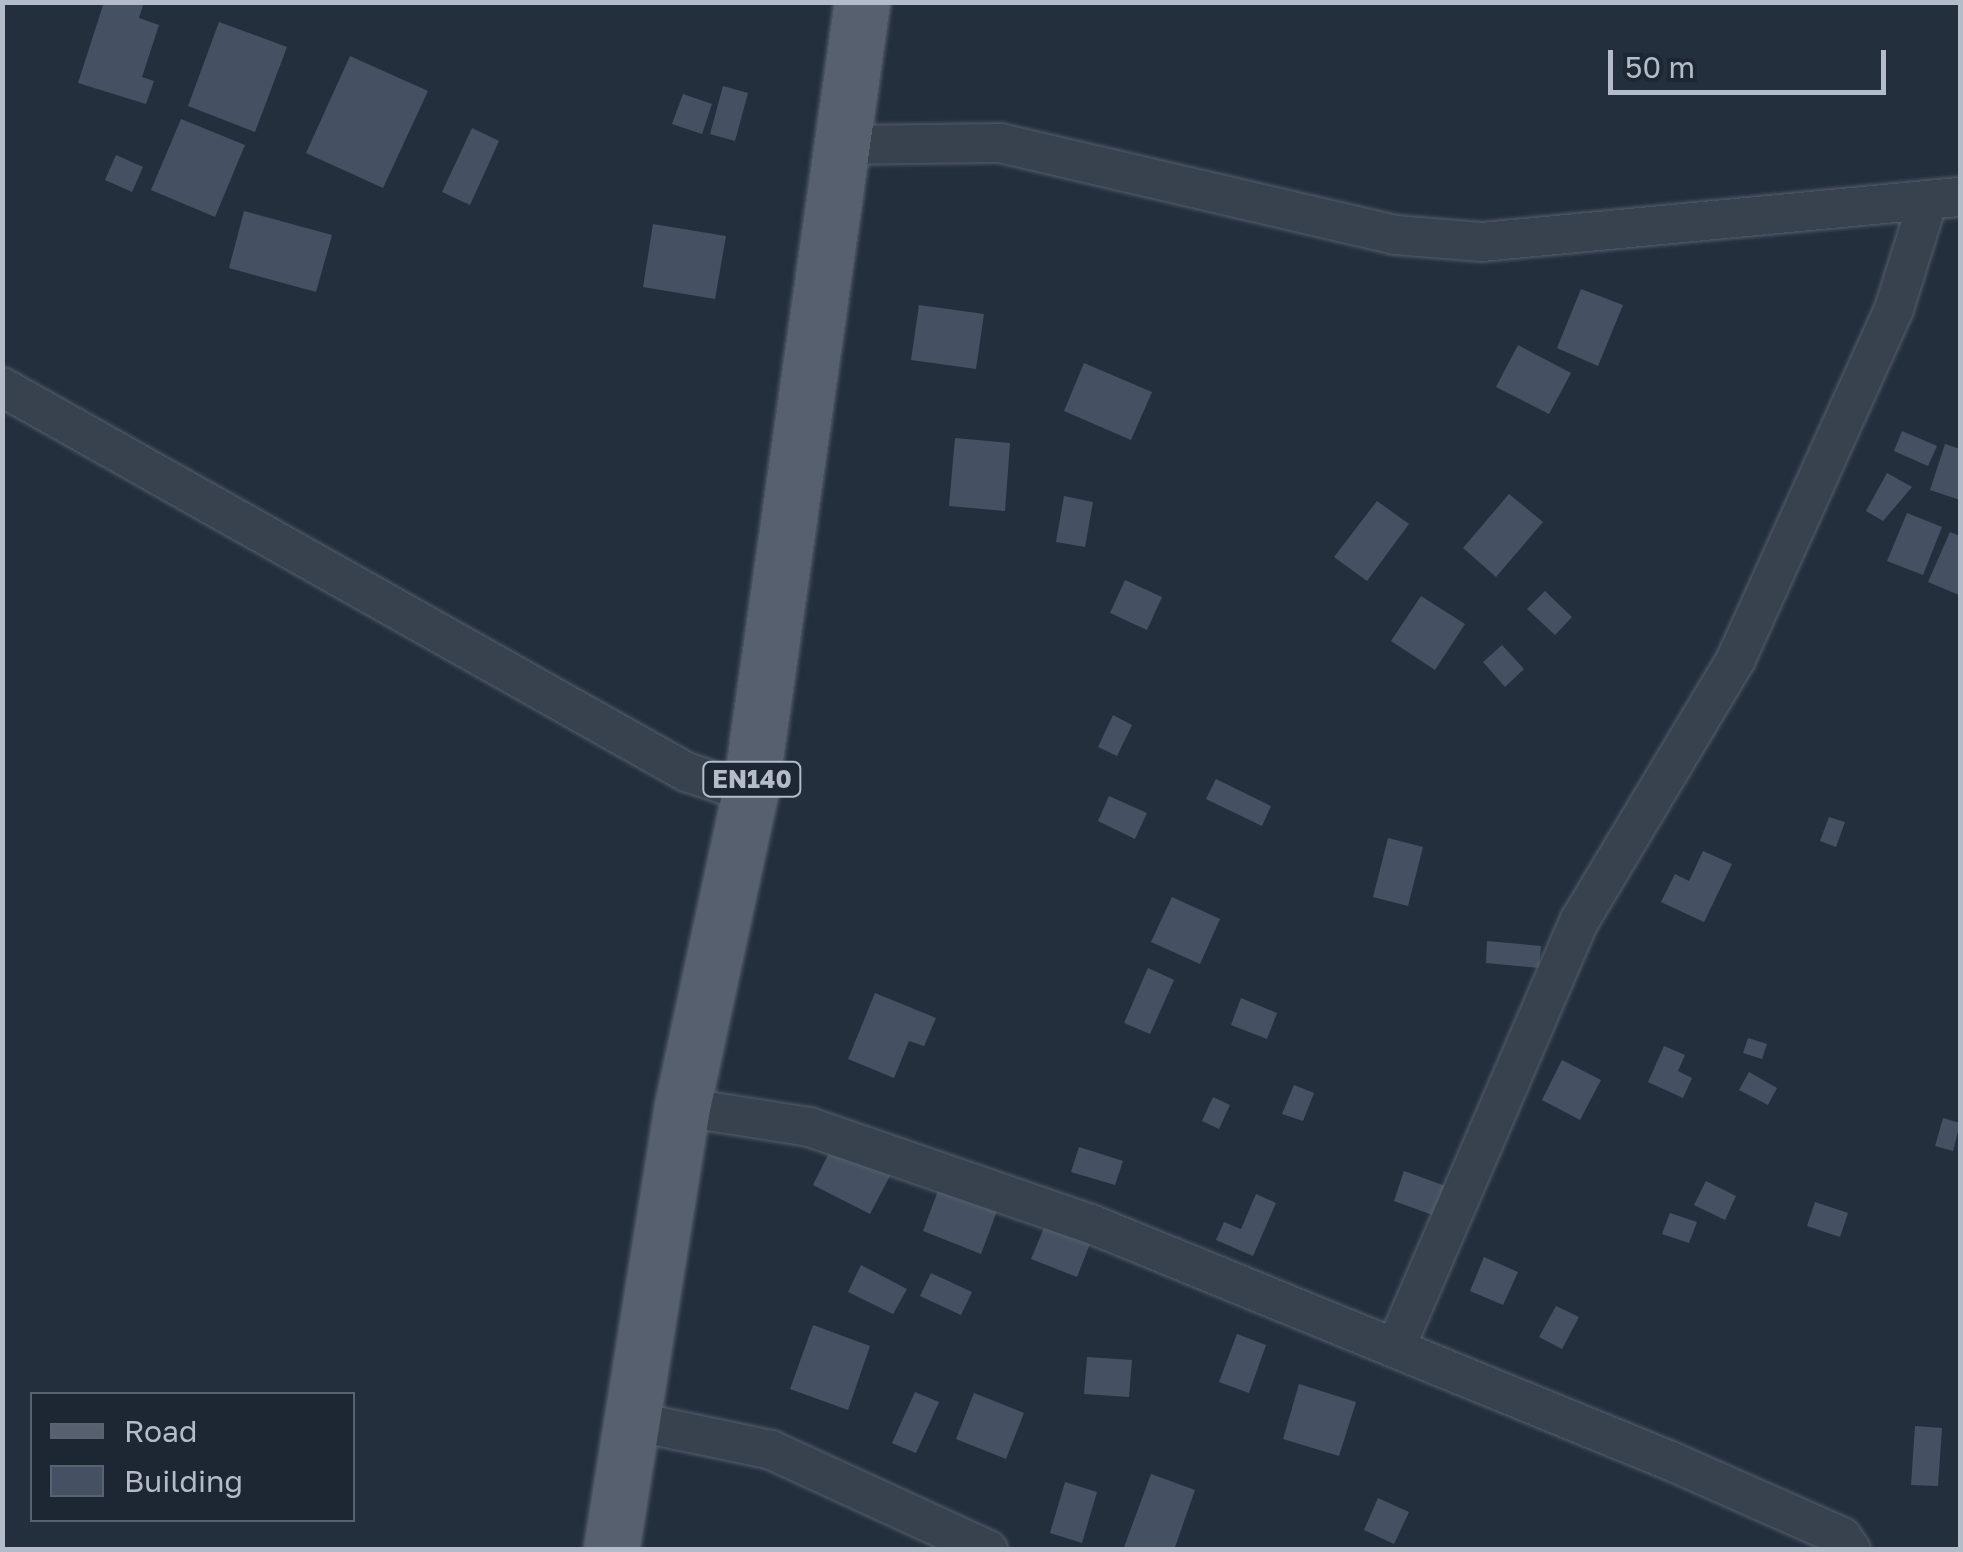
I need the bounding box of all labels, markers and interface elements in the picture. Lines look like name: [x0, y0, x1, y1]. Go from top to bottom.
scale bar: [1613, 30, 1890, 92]
text: 50 m: [1625, 49, 1695, 85]
road number: EN140: [702, 759, 802, 799]
legend: [30, 1392, 355, 1522]
text: Road: [124, 1413, 198, 1449]
text: Building: [124, 1463, 243, 1499]

